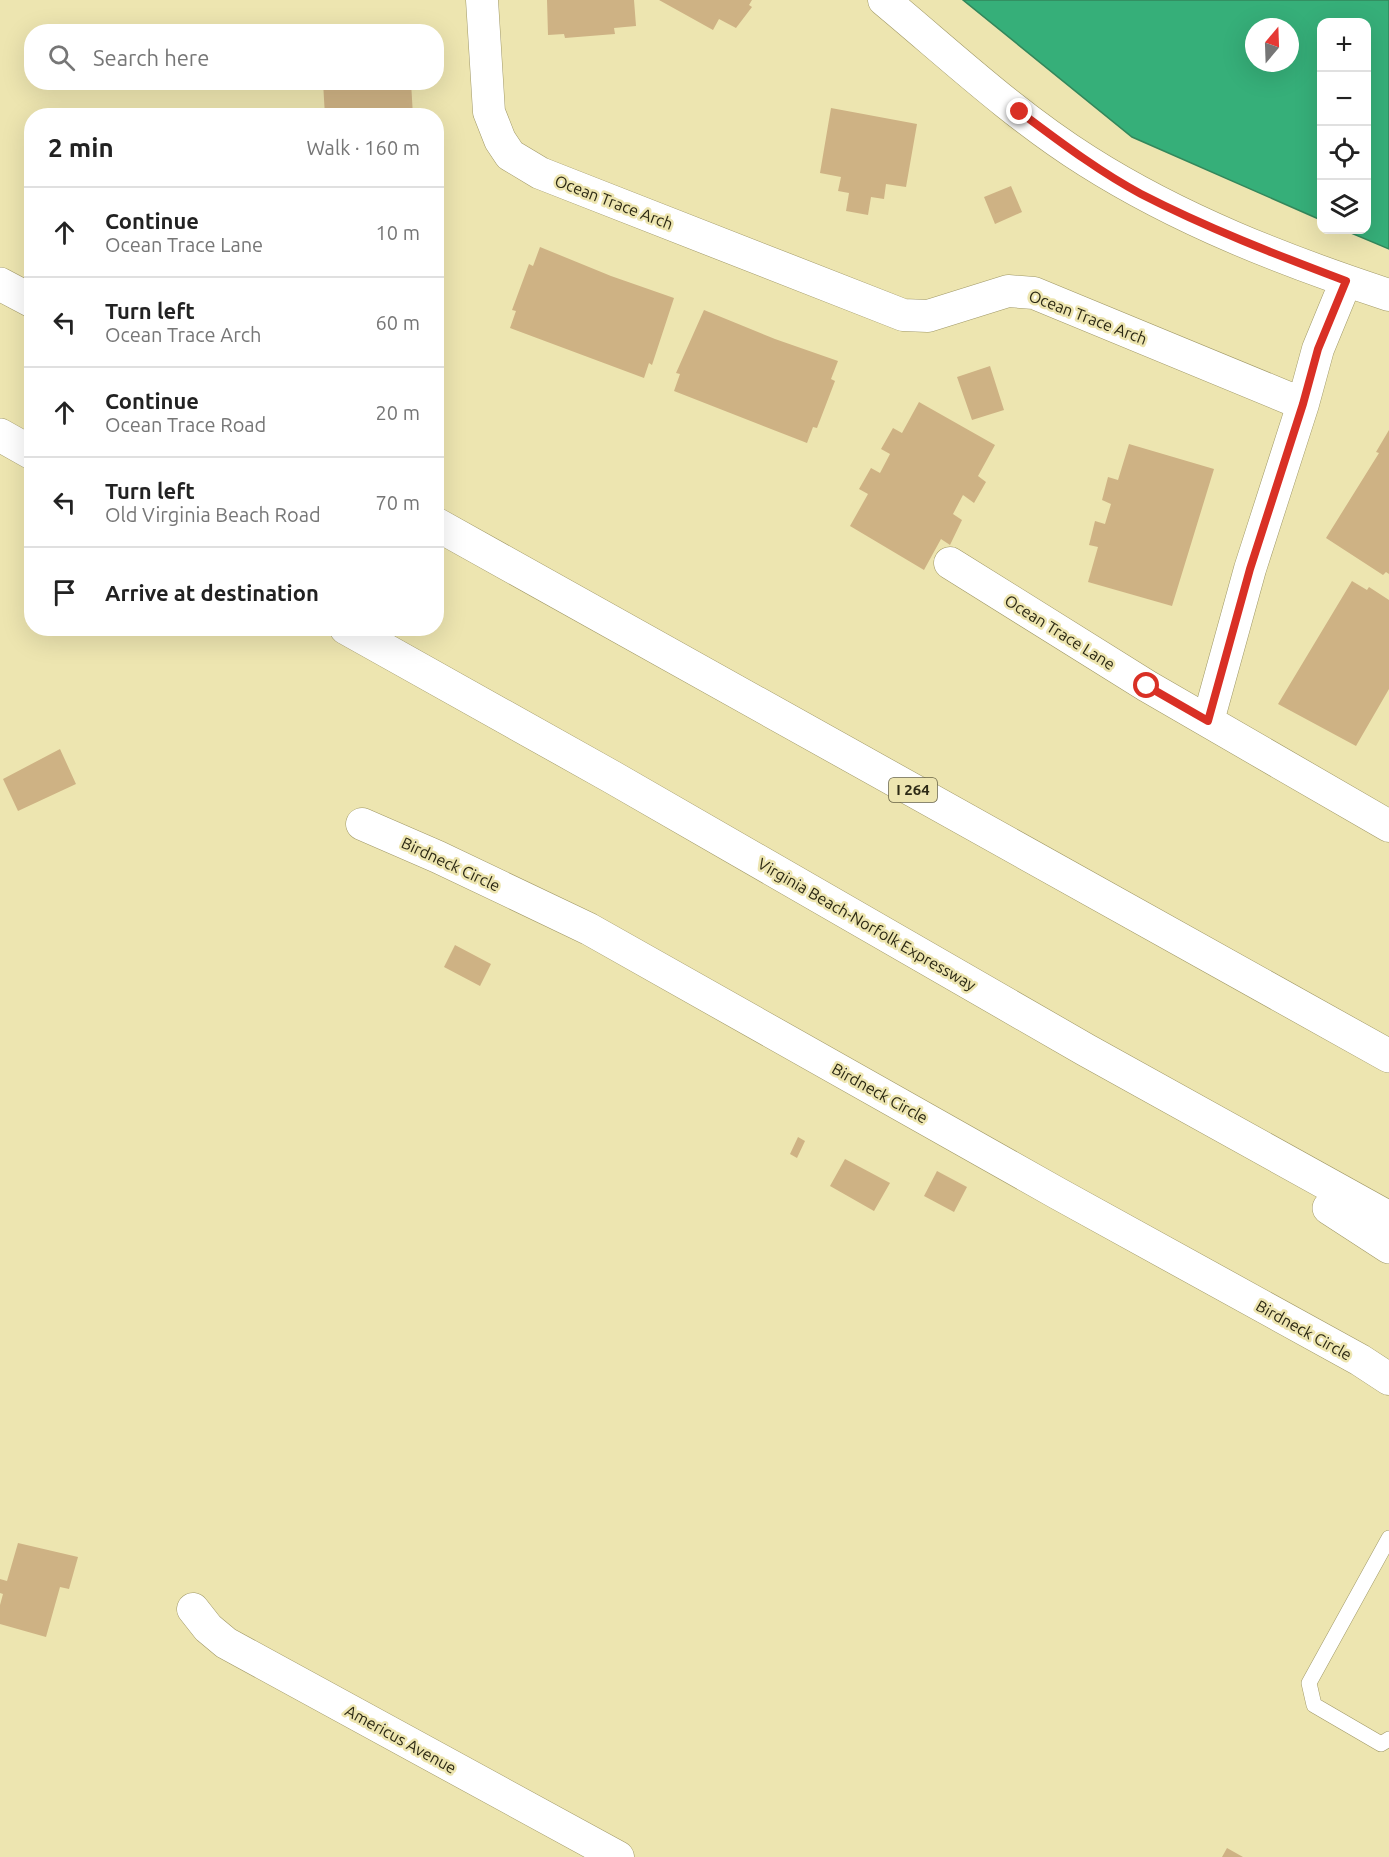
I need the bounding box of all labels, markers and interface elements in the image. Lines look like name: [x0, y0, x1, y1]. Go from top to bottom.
north arrow: [1245, 18, 1299, 72]
map controls: [1317, 18, 1371, 234]
button: +: [1317, 18, 1371, 72]
search box: [24, 24, 444, 90]
icon: search: [45, 41, 78, 74]
text: Search here: [93, 45, 209, 70]
button: −: [1317, 72, 1371, 126]
route end: [1006, 98, 1032, 124]
button: locate: [1317, 126, 1371, 180]
text: 2 min: [48, 133, 114, 162]
text: Walk · 160 m: [307, 136, 420, 159]
street label: Ocean Trace Arch: [552, 171, 676, 233]
button: layers: [1317, 180, 1371, 234]
text: Continue: [105, 208, 199, 233]
icon: ahead: [48, 216, 81, 249]
text: 10 m: [376, 221, 420, 244]
text: Ocean Trace Lane: [105, 233, 263, 256]
street label: Ocean Trace Arch: [1026, 286, 1150, 348]
text: Turn left: [105, 298, 195, 323]
icon: left: [48, 306, 81, 339]
text: 60 m: [376, 311, 420, 334]
text: Ocean Trace Arch: [105, 323, 262, 346]
text: Continue: [105, 388, 199, 413]
icon: ahead: [48, 396, 81, 429]
text: 20 m: [376, 401, 420, 424]
text: Ocean Trace Road: [105, 413, 266, 436]
text: Turn left: [105, 478, 195, 503]
icon: left: [48, 486, 81, 519]
text: 70 m: [376, 491, 420, 514]
text: Old Virginia Beach Road: [105, 503, 321, 526]
icon: arrive: [48, 576, 81, 609]
text: Arrive at destination: [105, 580, 319, 605]
street label: Ocean Trace Lane: [1002, 591, 1118, 673]
route start: [1133, 672, 1159, 698]
road number: I 264: [889, 778, 937, 802]
street label: Birdneck Circle: [399, 833, 503, 895]
street label: Virginia Beach-Norfolk Expressway: [755, 854, 980, 994]
street label: Birdneck Circle: [829, 1059, 931, 1127]
street label: Birdneck Circle: [1253, 1296, 1355, 1364]
street label: Americus Avenue: [342, 1701, 460, 1777]

